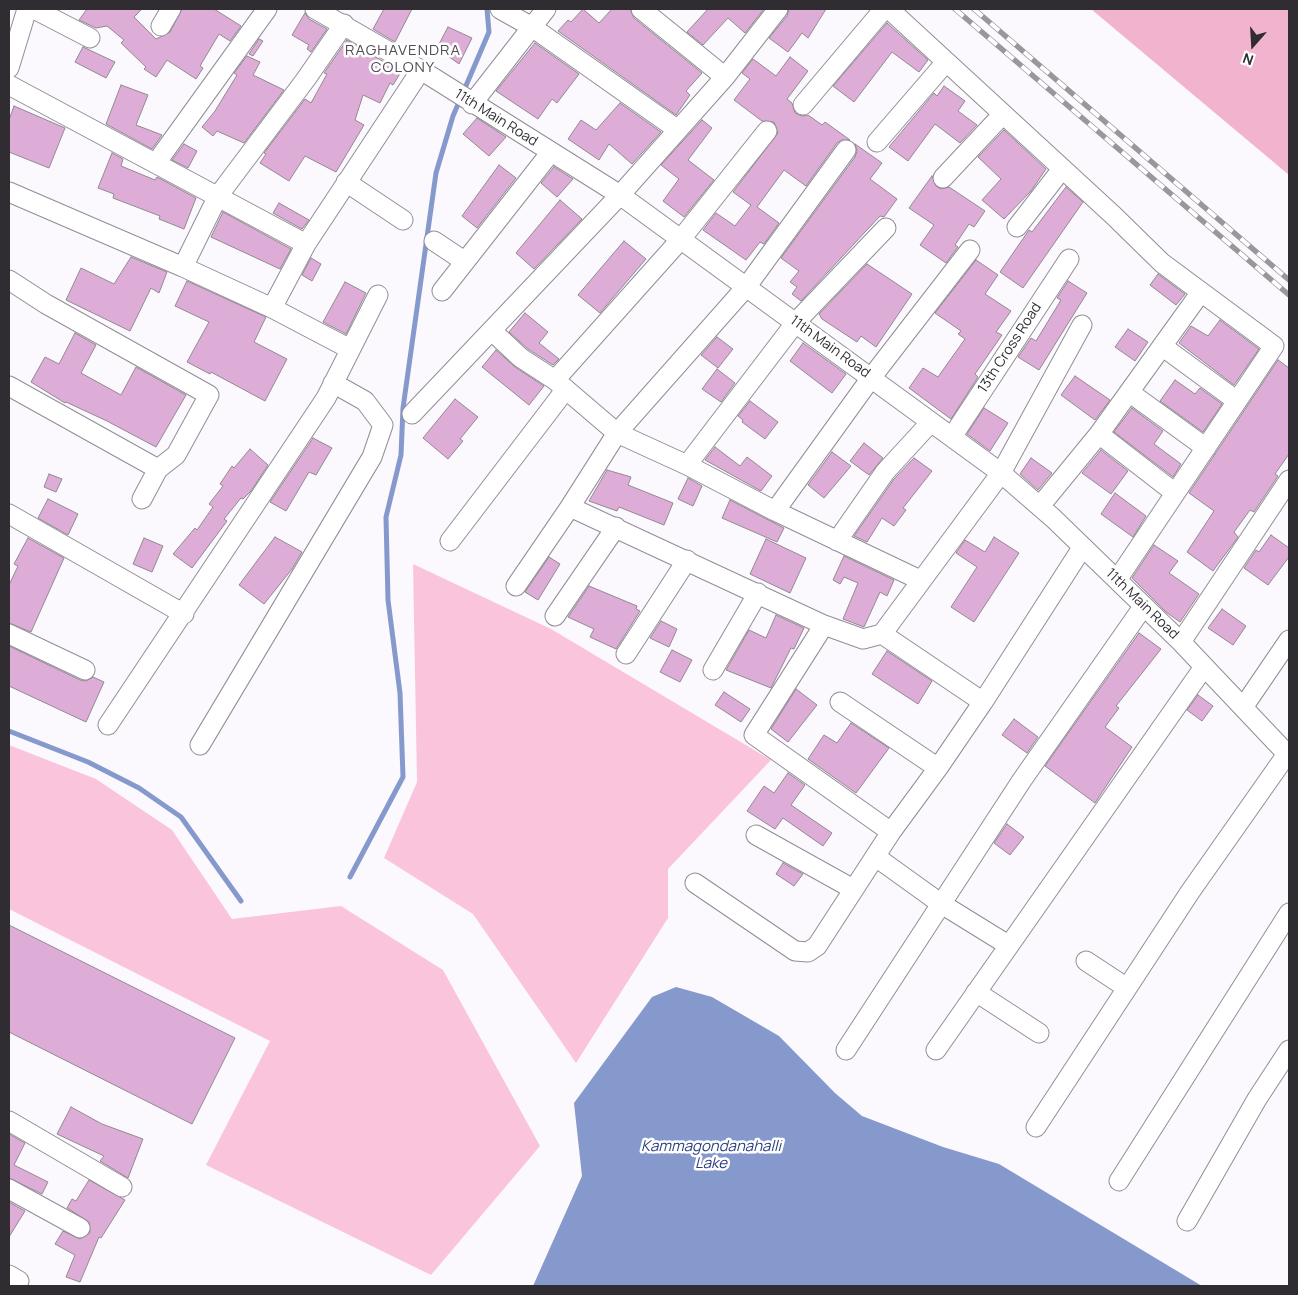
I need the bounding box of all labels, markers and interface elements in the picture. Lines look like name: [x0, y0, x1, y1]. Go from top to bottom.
north arrow: [1228, 20, 1278, 70]
district label: RAGHAVENDRA COLONY: [344, 42, 462, 77]
text: N: [1240, 49, 1256, 70]
street label: 11th Main Road: [451, 86, 541, 150]
street label: 13th Cross Road: [975, 300, 1045, 396]
street label: 11th Main Road: [787, 312, 873, 382]
street label: 11th Main Road: [1102, 565, 1182, 643]
water label: Kammagondanahalli Lake: [641, 1138, 781, 1173]

